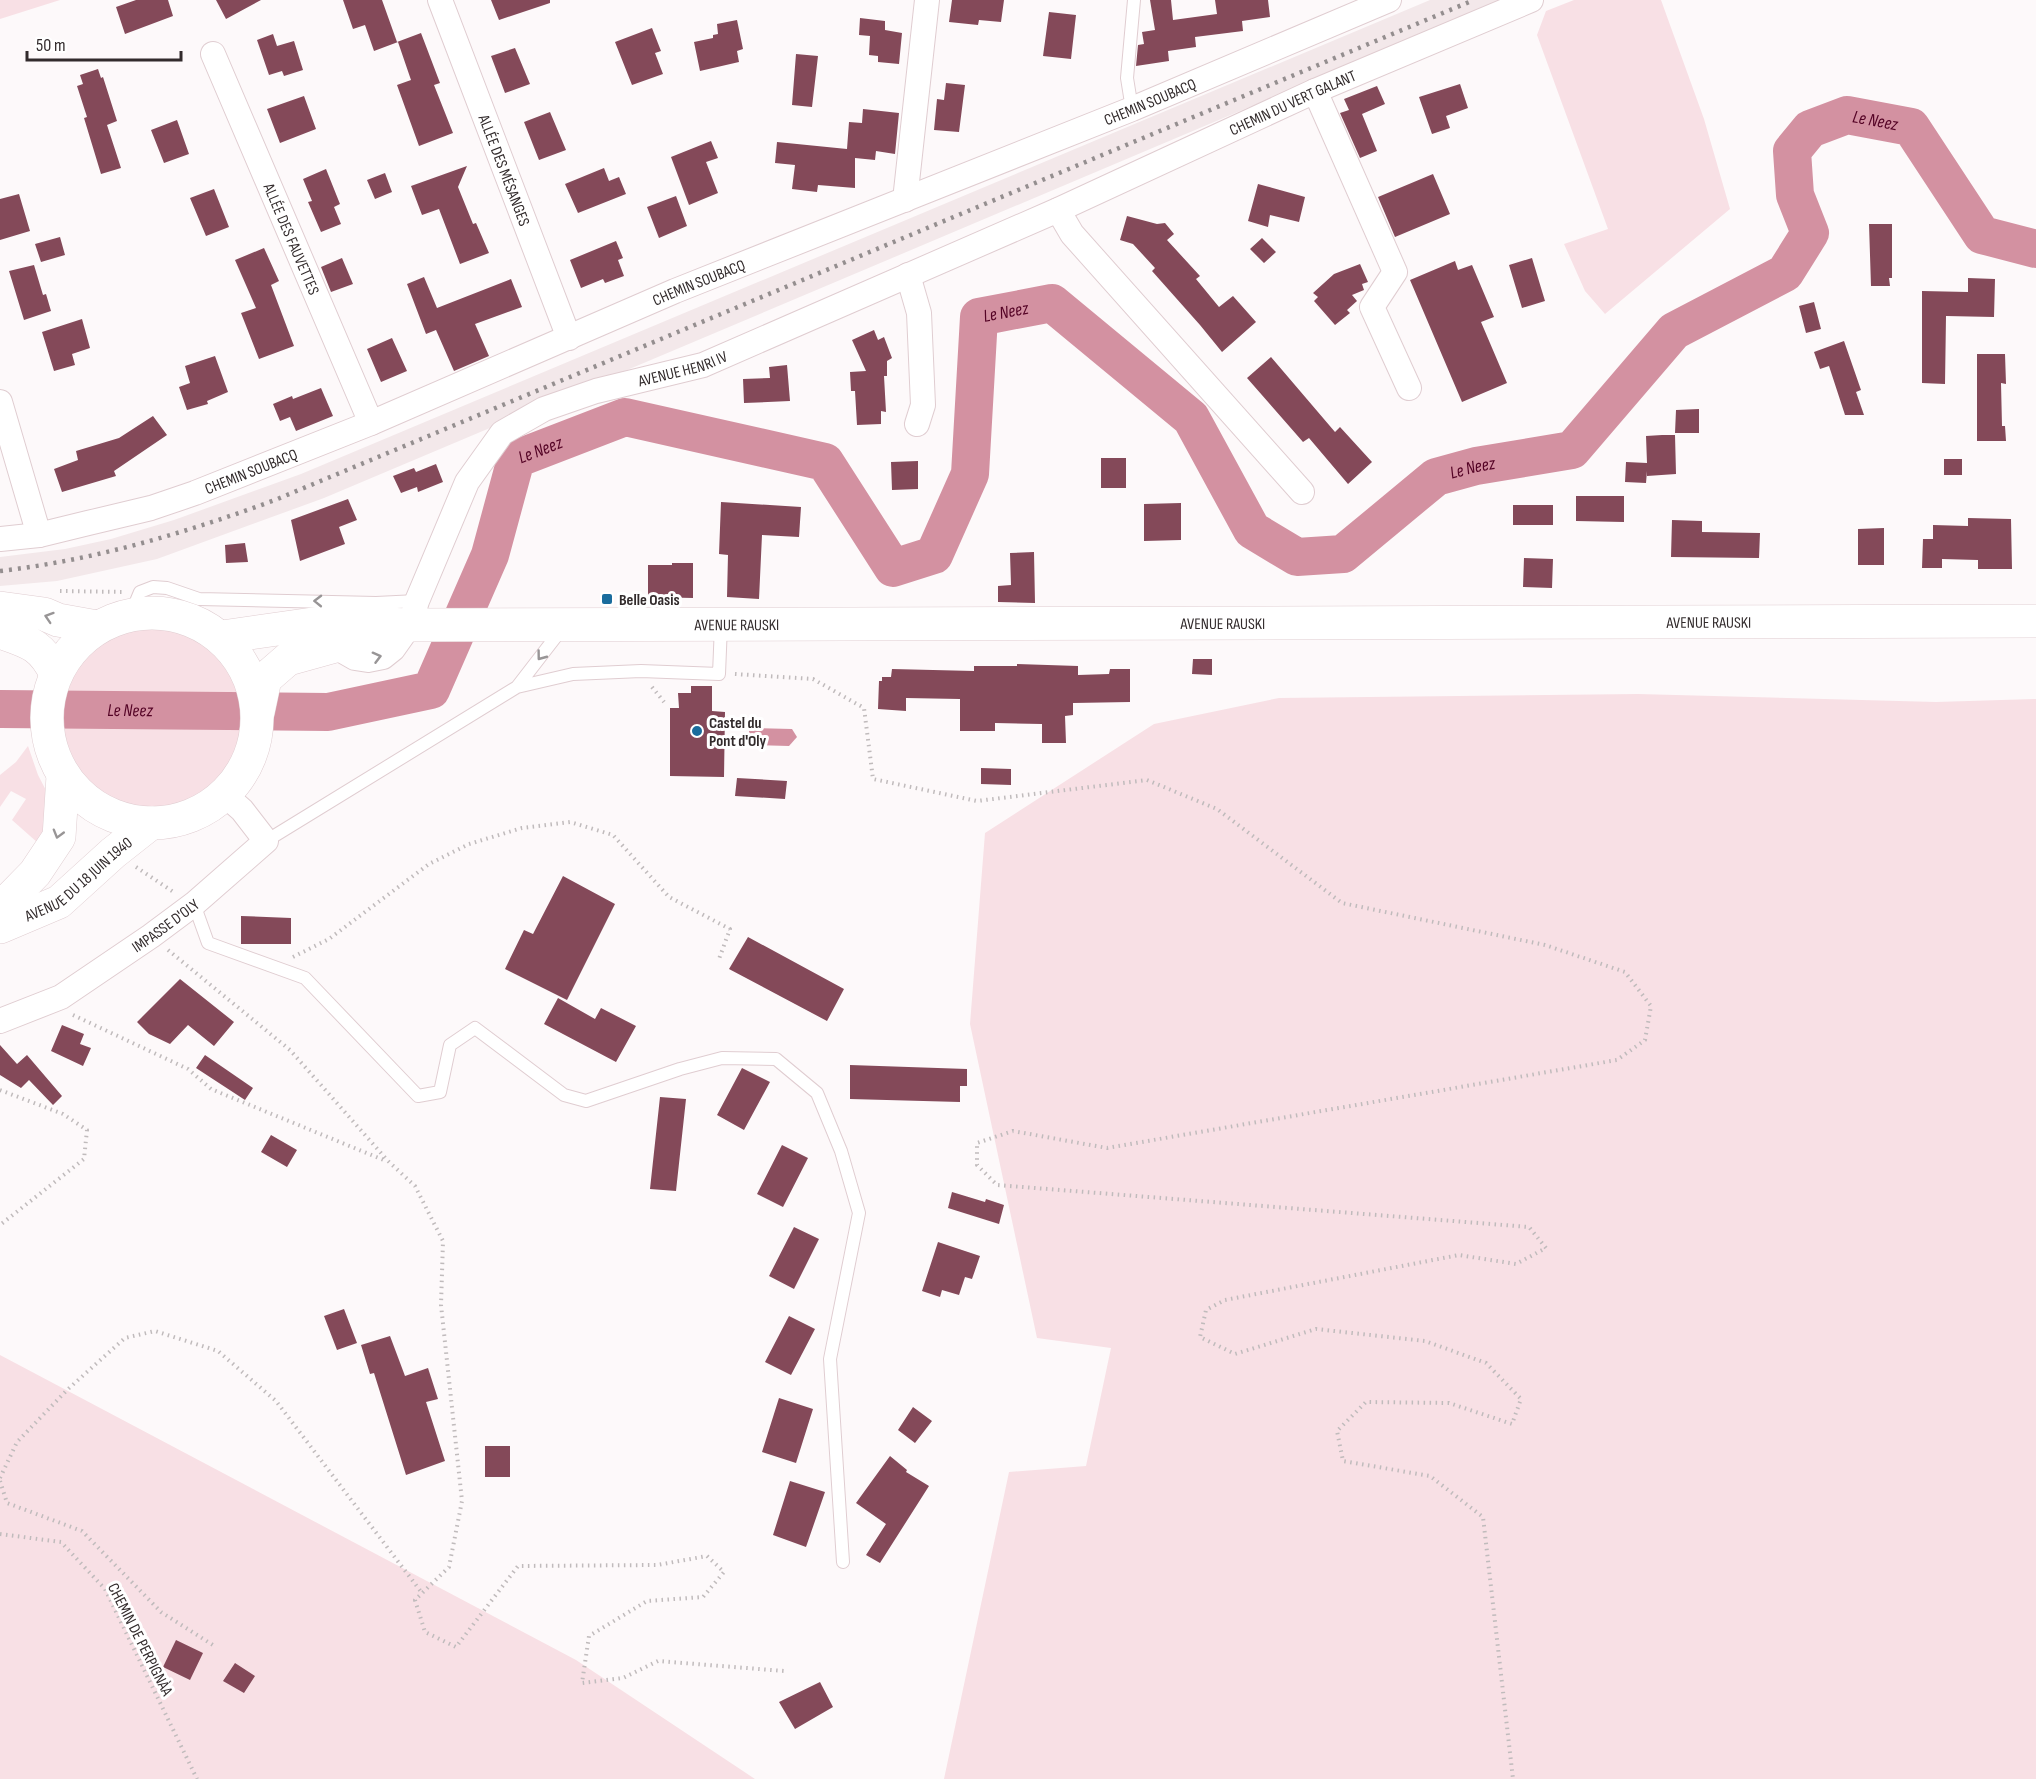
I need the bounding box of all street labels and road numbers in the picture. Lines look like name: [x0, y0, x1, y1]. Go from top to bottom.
street label: CHEMIN DU VERT GALANT: [1227, 67, 1360, 140]
street label: CHEMIN SOUBACQ: [1102, 75, 1199, 130]
street label: ALLÉE DES MÉSANGES: [473, 111, 533, 229]
street label: ALLÉE DES FAUVETTES: [258, 180, 323, 298]
street label: CHEMIN SOUBACQ: [650, 256, 748, 311]
street label: AVENUE HENRI IV: [635, 347, 731, 392]
street label: CHEMIN SOUBACQ: [202, 445, 301, 499]
street label: AVENUE RAUSKI: [1666, 614, 1751, 633]
street label: AVENUE RAUSKI: [1180, 615, 1265, 634]
street label: AVENUE RAUSKI: [694, 616, 779, 635]
street label: AVENUE DU 18 JUIN 1940: [21, 834, 137, 927]
street label: IMPASSE D'OLY: [129, 896, 204, 957]
street label: CHEMIN DE PERPIGNÀA: [103, 1580, 176, 1699]

